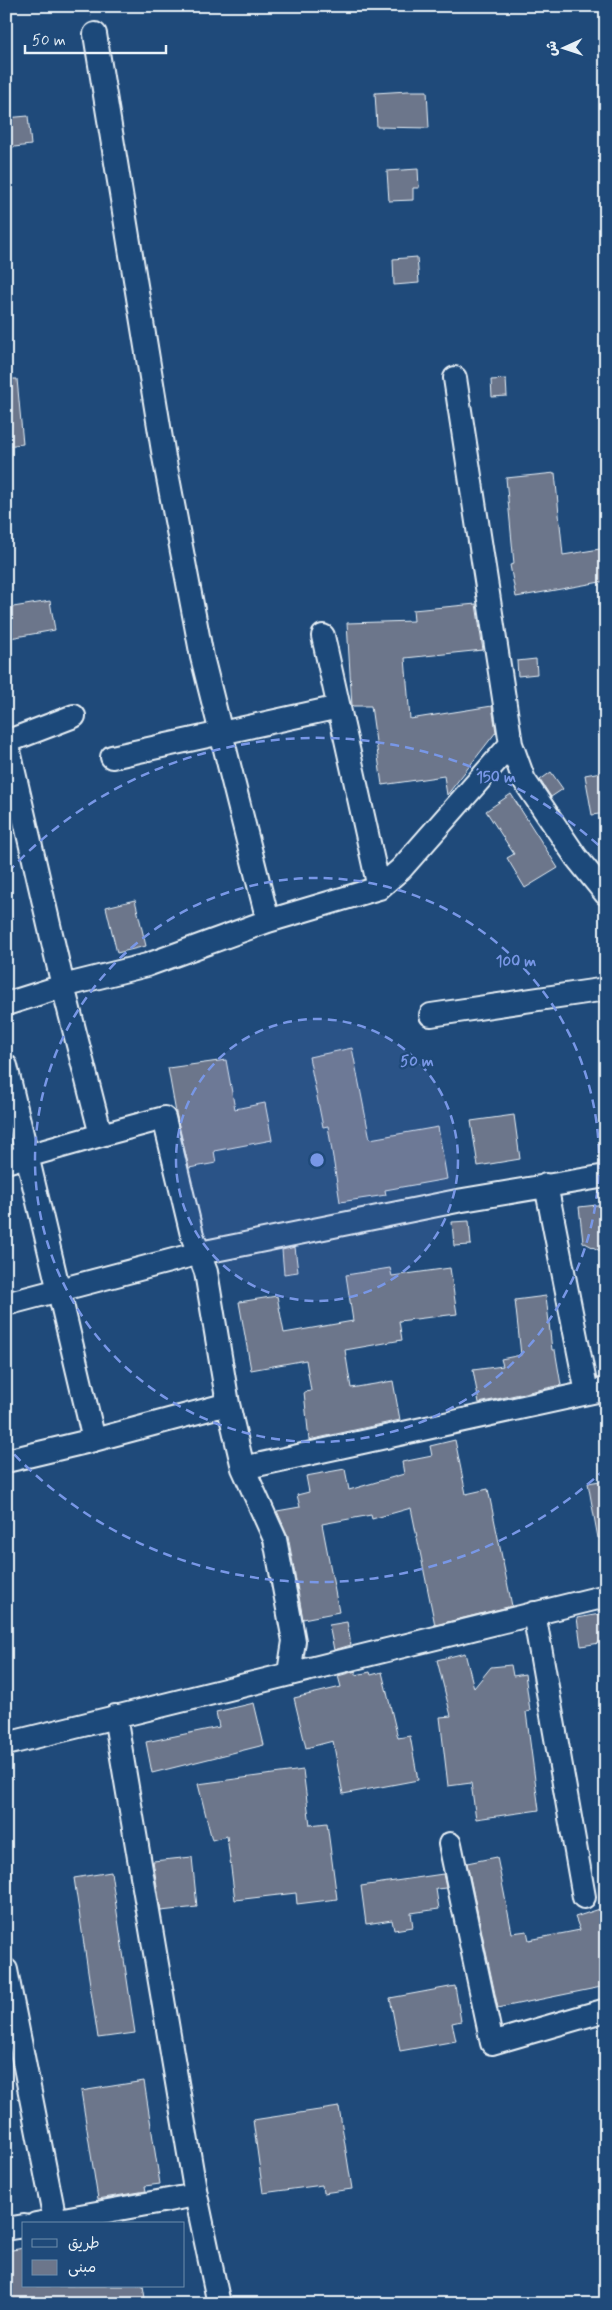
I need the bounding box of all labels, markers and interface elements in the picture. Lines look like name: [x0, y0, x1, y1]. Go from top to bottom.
scale bar: [25, 22, 166, 54]
north arrow: [540, 22, 590, 72]
text: 50 m: [32, 31, 66, 51]
text: ش: [543, 40, 561, 57]
text: 150 m: [476, 768, 516, 788]
text: 100 m: [496, 952, 536, 972]
text: 50 m: [400, 1052, 434, 1072]
centre of rings: [308, 1151, 326, 1169]
legend: [22, 2222, 185, 2288]
text: طريق: [68, 2234, 100, 2254]
text: مبنى: [68, 2258, 96, 2278]

